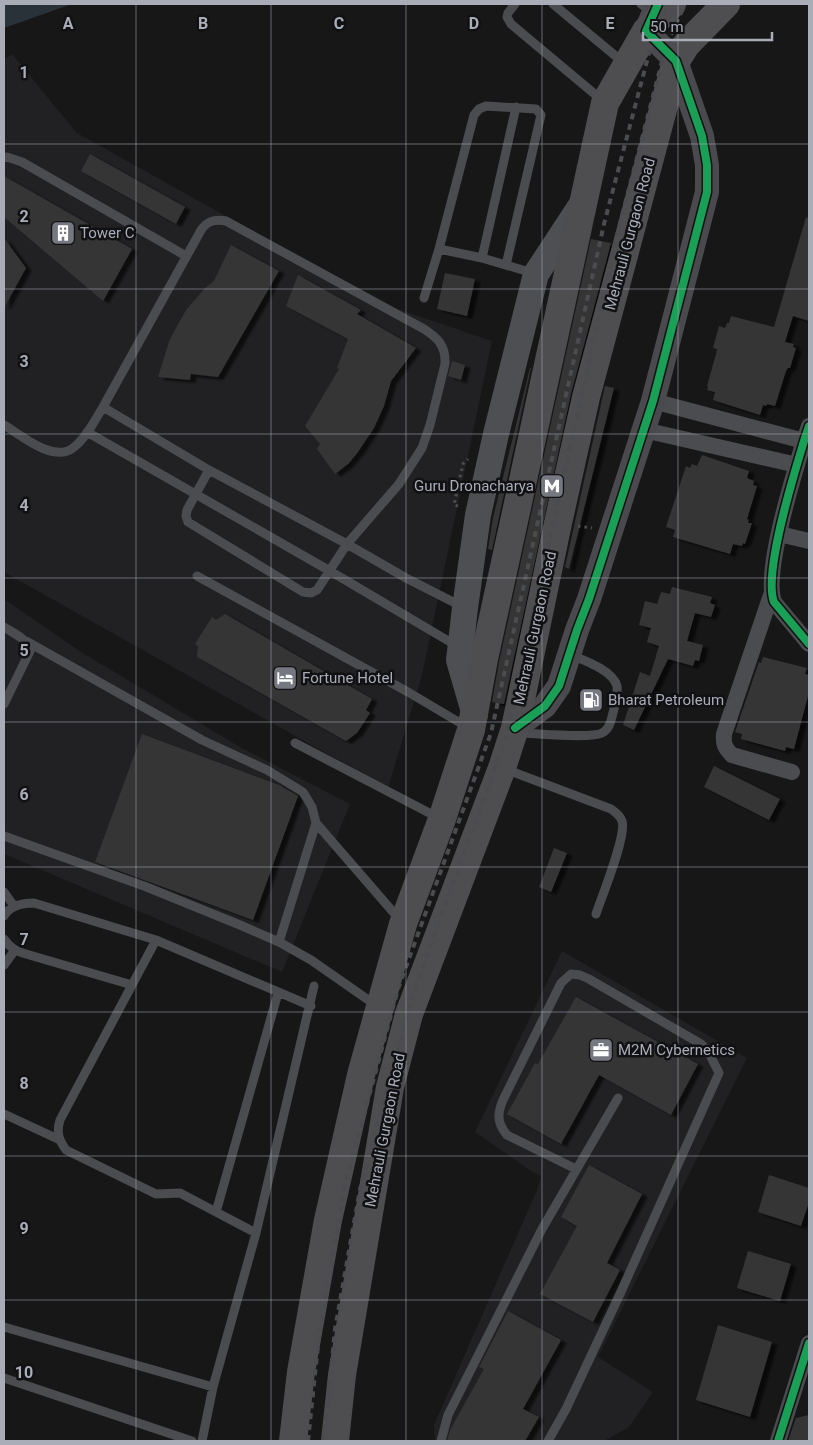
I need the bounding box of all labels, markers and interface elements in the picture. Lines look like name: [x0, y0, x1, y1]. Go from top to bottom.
scale bar: [643, 10, 772, 42]
text: A: [63, 14, 74, 33]
text: B: [198, 14, 208, 33]
text: C: [334, 14, 344, 33]
text: D: [469, 14, 479, 33]
text: E: [606, 14, 615, 33]
text: 50 m: [650, 18, 684, 36]
text: 1: [19, 63, 29, 82]
street label: Mehrauli Gurgaon Road: [601, 156, 659, 312]
text: 2: [19, 207, 29, 226]
building icon: Tower C: [50, 220, 76, 246]
place label: Tower C: [80, 224, 135, 242]
text: 3: [19, 352, 29, 371]
metro station icon: Guru Dronacharya: [539, 473, 565, 499]
place label: Guru Dronacharya: [414, 477, 534, 495]
text: 4: [19, 496, 29, 515]
street label: Mehrauli Gurgaon Road: [510, 550, 560, 706]
text: 5: [19, 641, 29, 660]
hotel icon: Fortune Hotel: [272, 665, 298, 691]
place label: Fortune Hotel: [302, 669, 393, 687]
fuel station icon: Bharat Petroleum: [578, 687, 604, 713]
place label: Bharat Petroleum: [608, 691, 724, 709]
text: 6: [19, 785, 29, 804]
text: 7: [19, 930, 29, 949]
office icon: M2M Cybernetics: [588, 1037, 614, 1063]
place label: M2M Cybernetics: [618, 1041, 735, 1059]
street label: Mehrauli Gurgaon Road: [361, 1051, 409, 1209]
text: 8: [19, 1074, 29, 1093]
text: 9: [19, 1219, 29, 1238]
text: 10: [15, 1363, 33, 1382]

